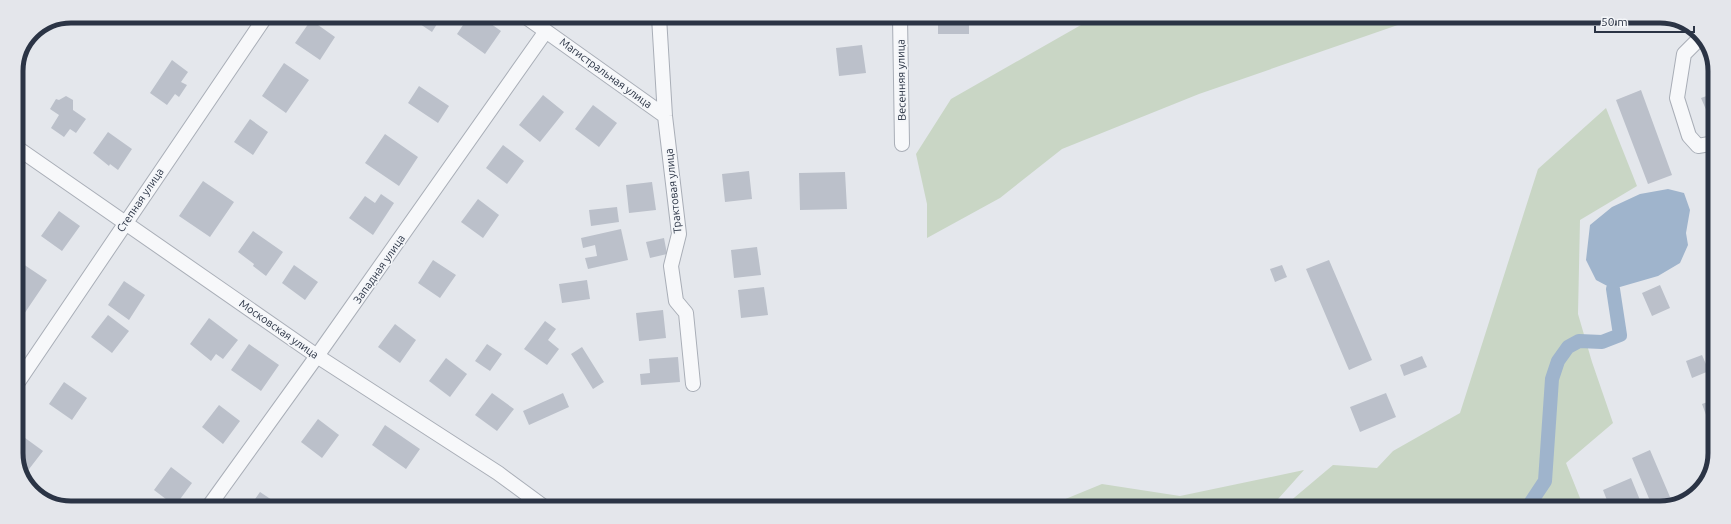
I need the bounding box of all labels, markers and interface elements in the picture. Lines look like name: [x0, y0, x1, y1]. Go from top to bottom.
scale bar: [1595, 8, 1694, 34]
text: 50 m: [1601, 15, 1628, 28]
street label: Магистральная улица: [558, 35, 654, 111]
street label: Весенняя улица: [894, 39, 908, 121]
street label: Трактовая улица: [663, 148, 683, 234]
street label: Степная улица: [114, 166, 166, 234]
street label: Западная улица: [351, 232, 407, 306]
street label: Московская улица: [237, 297, 321, 361]

